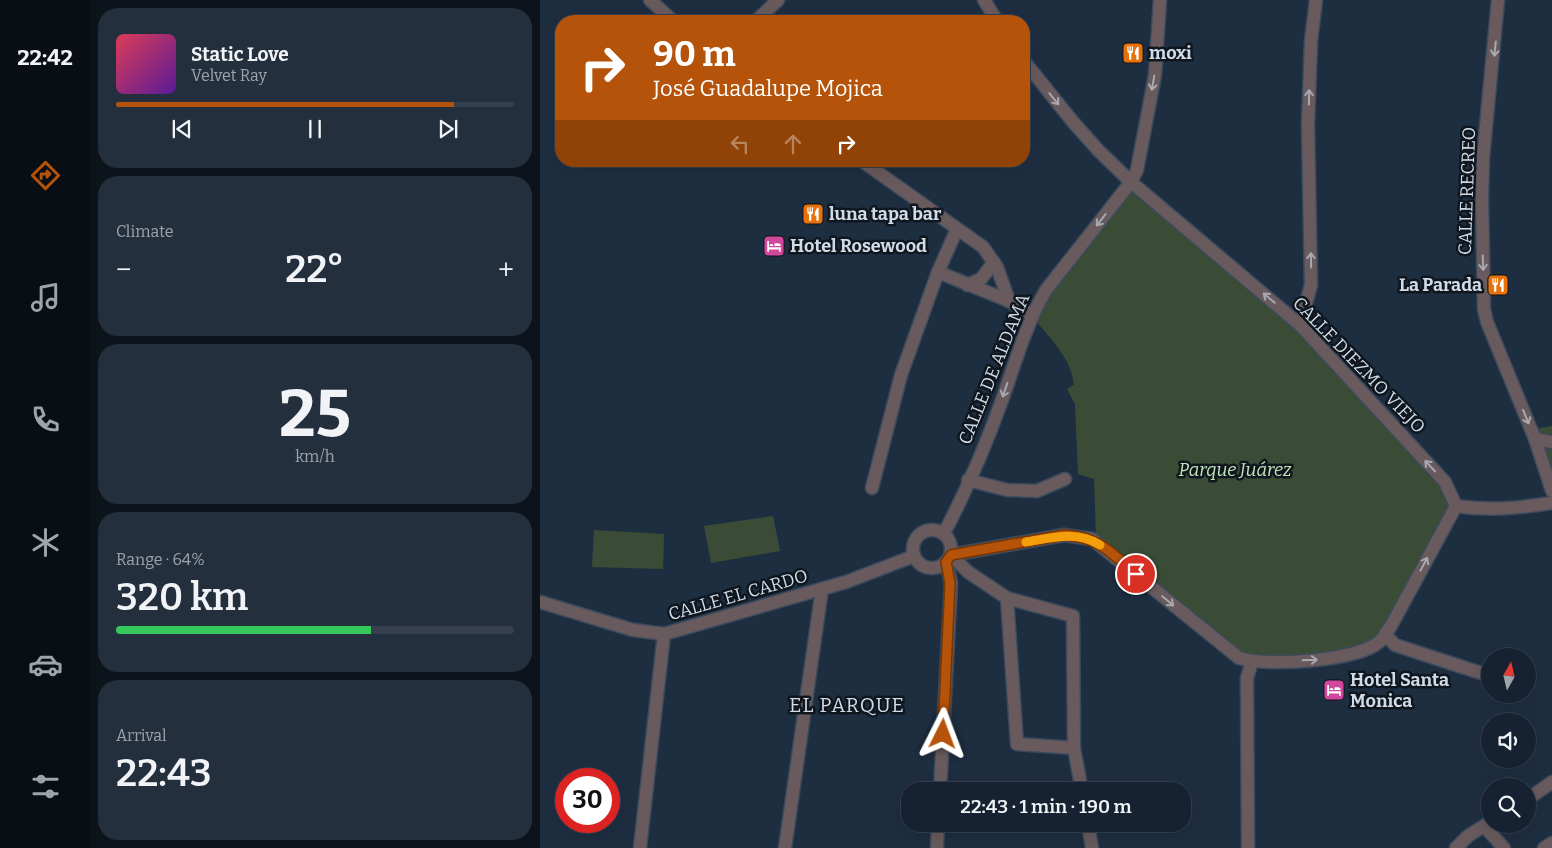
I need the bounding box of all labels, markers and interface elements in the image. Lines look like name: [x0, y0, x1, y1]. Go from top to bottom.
text: 90 m: [653, 33, 736, 75]
icon: right: [570, 35, 635, 100]
one-way arrow: [1490, 40, 1500, 56]
restaurant icon: moxi: [1121, 41, 1145, 65]
place label: moxi: [1149, 42, 1192, 64]
text: Static Love: [191, 43, 289, 66]
text: 22:42: [17, 44, 73, 71]
text: Velvet Ray: [191, 66, 267, 85]
text: José Guadalupe Mojica: [653, 75, 883, 102]
one-way arrow: [1148, 75, 1158, 91]
one-way arrow: [1304, 90, 1314, 106]
one-way arrow: [1048, 93, 1059, 106]
icon: previous: [168, 115, 196, 143]
icon: pause: [301, 115, 329, 143]
icon: next: [434, 115, 462, 143]
street label: CALLE RECREO: [1454, 127, 1480, 255]
icon: left: [726, 130, 754, 158]
icon: ahead: [779, 130, 807, 158]
icon: right: [832, 130, 860, 158]
icon: directions: [28, 158, 63, 193]
restaurant icon: luna tapa bar: [801, 202, 825, 226]
place label: luna tapa bar: [829, 203, 942, 225]
one-way arrow: [1096, 213, 1106, 227]
text: Climate: [116, 222, 174, 241]
hotel icon: Hotel Rosewood: [762, 234, 786, 258]
place label: Hotel Rosewood: [790, 235, 927, 257]
text: 22°: [285, 246, 344, 292]
one-way arrow: [1306, 252, 1316, 268]
text: −: [116, 253, 131, 286]
text: +: [498, 253, 514, 286]
one-way arrow: [1478, 255, 1487, 271]
restaurant icon: La Parada: [1486, 273, 1510, 297]
place label: La Parada: [1399, 274, 1482, 296]
icon: music: [28, 280, 63, 315]
street label: CALLE DE ALDAMA: [954, 290, 1034, 448]
street label: CALLE DIEZMO VIEJO: [1288, 292, 1430, 438]
one-way arrow: [1263, 293, 1276, 304]
text: 25: [279, 375, 351, 453]
one-way arrow: [1000, 382, 1009, 397]
icon: phone: [28, 402, 63, 437]
one-way arrow: [1522, 409, 1531, 424]
text: km/h: [295, 447, 335, 466]
park label: Parque Juárez: [1179, 459, 1292, 481]
one-way arrow: [1424, 459, 1436, 472]
icon: climate: [28, 525, 63, 560]
text: Range · 64%: [116, 550, 205, 569]
pin: [1115, 553, 1157, 595]
one-way arrow: [1420, 557, 1430, 572]
icon: arrive: [1122, 560, 1150, 588]
street label: CALLE EL CARDO: [666, 565, 810, 625]
text: 320 km: [116, 574, 248, 620]
one-way arrow: [1162, 596, 1175, 607]
icon: car: [28, 647, 63, 682]
north arrow: [1481, 648, 1536, 702]
map controls: [1481, 648, 1536, 833]
one-way arrow: [1302, 655, 1318, 665]
place label: Hotel Santa Monica: [1350, 669, 1449, 712]
hotel icon: Hotel Santa Monica: [1322, 678, 1346, 702]
district label: EL PARQUE: [789, 693, 905, 717]
position arrow: [916, 707, 968, 759]
button: sound: [1481, 713, 1536, 768]
text: Arrival: [116, 726, 167, 745]
text: 22:43: [116, 750, 212, 796]
speed limit sign: 30: [555, 768, 620, 833]
icon: filters: [28, 769, 63, 804]
button: search: [1481, 778, 1536, 833]
text: 22:43 · 1 min · 190 m: [960, 795, 1132, 818]

